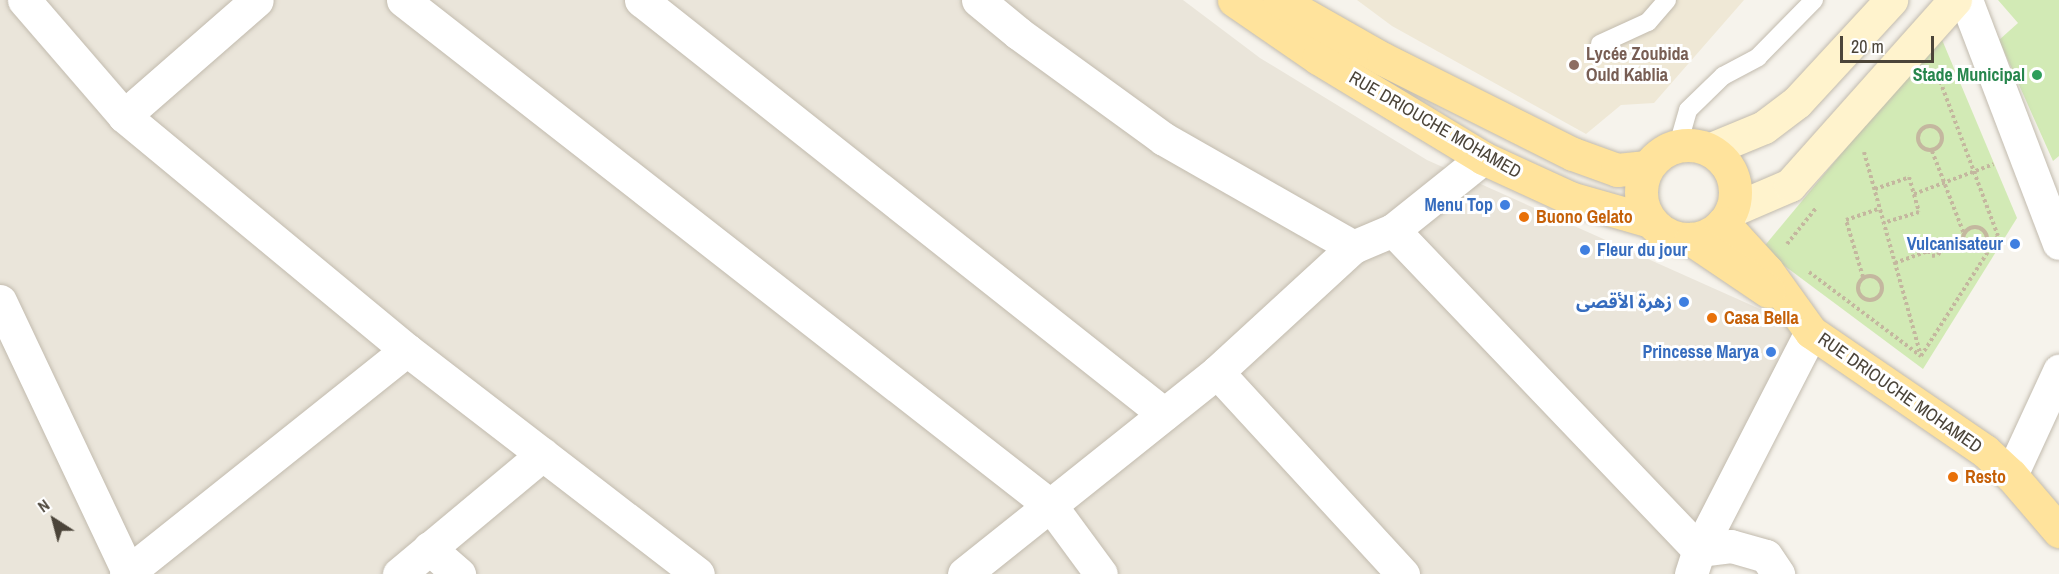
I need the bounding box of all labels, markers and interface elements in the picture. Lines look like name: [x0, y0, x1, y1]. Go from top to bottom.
scale bar: [1843, 24, 1938, 62]
text: 20 m: [1851, 34, 1884, 59]
place label: Lycée Zoubida Ould Kablia: [1586, 44, 1689, 86]
marker: Lycée Zoubida Ould Kablia: [1567, 58, 1581, 72]
place label: Stade Municipal: [1913, 64, 2025, 86]
street label: RUE DRIOUCHE MOHAMED: [1345, 67, 1525, 183]
marker: Stade Municipal: [2030, 68, 2044, 82]
place label: Menu Top: [1424, 194, 1493, 216]
marker: Menu Top: [1498, 198, 1512, 212]
place label: Buono Gelato: [1536, 206, 1633, 228]
marker: Buono Gelato: [1517, 210, 1531, 224]
place label: Vulcanisateur: [1907, 233, 2003, 255]
marker: Vulcanisateur: [2008, 237, 2022, 251]
place label: Fleur du jour: [1597, 239, 1687, 261]
marker: Fleur du jour: [1578, 243, 1592, 257]
place label: زهرة الأقصى: [1576, 291, 1672, 313]
marker: زهرة الأقصى: [1677, 295, 1691, 309]
place label: Casa Bella: [1724, 307, 1799, 329]
marker: Casa Bella: [1705, 311, 1719, 325]
street label: RUE DRIOUCHE MOHAMED: [1814, 328, 1986, 458]
place label: Princesse Marya: [1642, 341, 1759, 363]
marker: Princesse Marya: [1764, 345, 1778, 359]
place label: Resto: [1965, 466, 2006, 488]
marker: Resto: [1946, 470, 1960, 484]
north arrow: [24, 490, 84, 550]
text: N: [33, 494, 54, 517]

